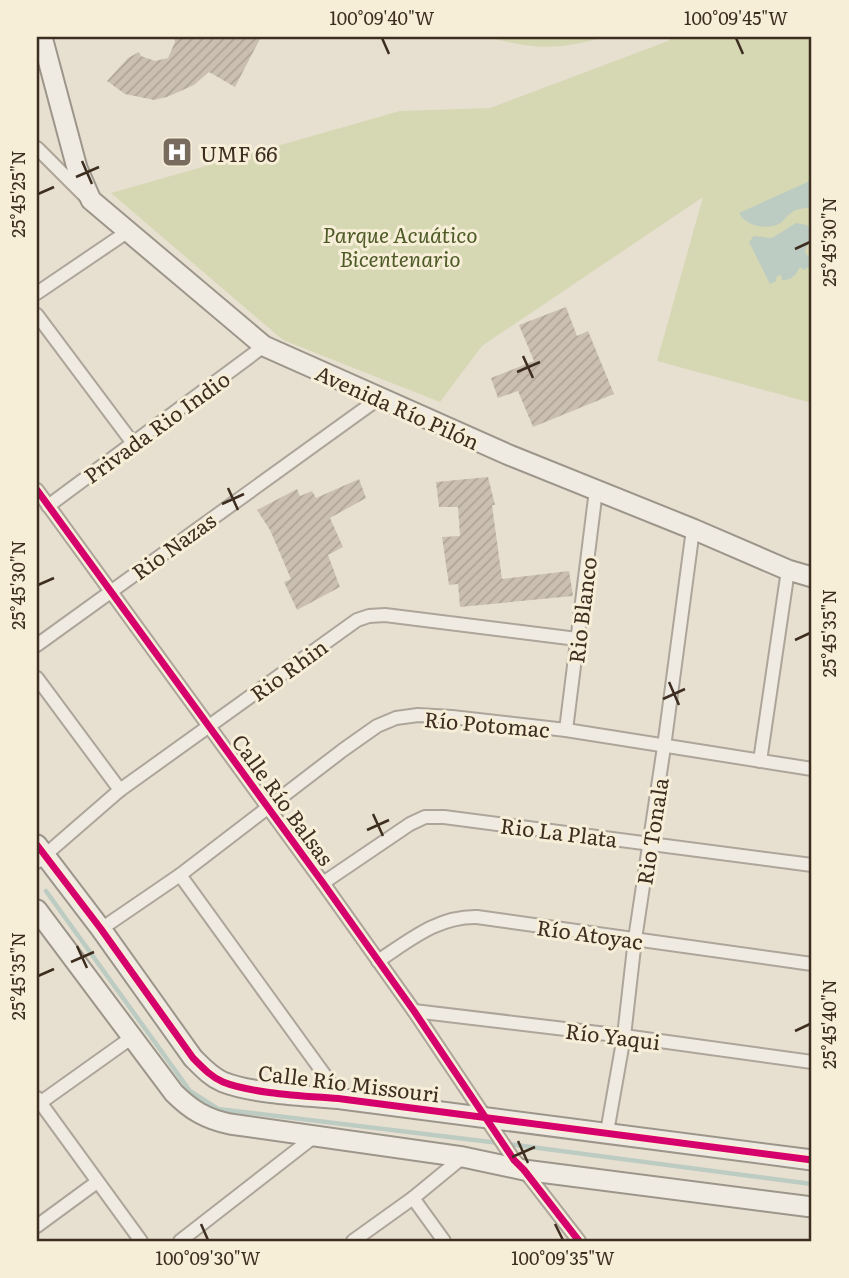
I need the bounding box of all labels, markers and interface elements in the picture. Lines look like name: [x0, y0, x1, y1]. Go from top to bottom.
text: 100°09'40"W: [329, 4, 435, 31]
text: 100°09'45"W: [684, 4, 788, 31]
hospital icon: UMF 66: [160, 135, 194, 169]
place label: UMF 66: [200, 137, 278, 168]
text: 25°45'25"N: [4, 150, 31, 238]
text: 25°45'30"N: [815, 197, 842, 287]
park label: Parque Acuático Bicentenario: [323, 218, 477, 273]
street label: Avenida Río Pilón: [311, 356, 485, 456]
street label: Privada Rio Indio: [77, 362, 235, 490]
street label: Rio Nazas: [125, 504, 221, 586]
text: 25°45'30"N: [4, 540, 31, 630]
street label: Rio Blanco: [559, 555, 603, 665]
text: 25°45'35"N: [815, 589, 842, 677]
street label: Rio Rhin: [243, 630, 333, 708]
street label: Río Potomac: [423, 702, 551, 744]
street label: Calle Río Balsas: [226, 727, 342, 871]
street label: Rio Tonala: [627, 774, 675, 887]
street label: Rio La Plata: [499, 808, 620, 854]
street label: Río Atoyac: [535, 910, 645, 956]
text: 25°45'35"N: [4, 932, 31, 1020]
text: 25°45'40"N: [815, 979, 842, 1069]
street label: Río Yaqui: [564, 1014, 662, 1056]
street label: Calle Río Missouri: [256, 1055, 442, 1109]
text: 100°09'30"W: [156, 1244, 261, 1271]
text: 100°09'35"W: [511, 1244, 615, 1271]

